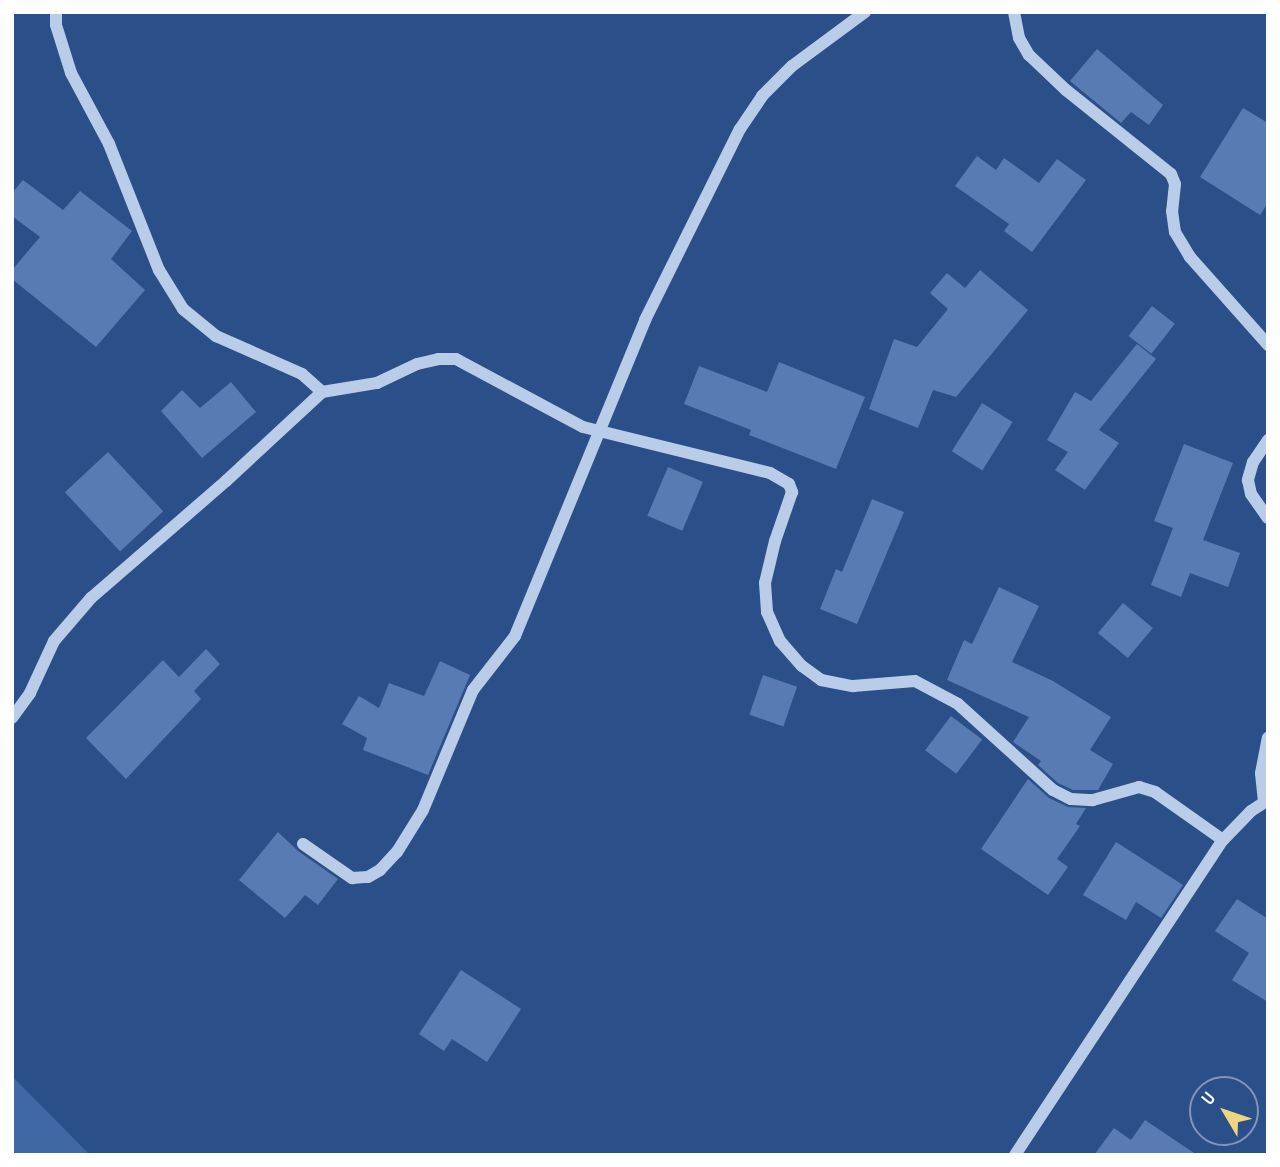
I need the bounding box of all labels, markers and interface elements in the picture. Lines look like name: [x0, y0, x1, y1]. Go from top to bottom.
north arrow: [1189, 1076, 1259, 1146]
text: U: [1197, 1088, 1221, 1110]

